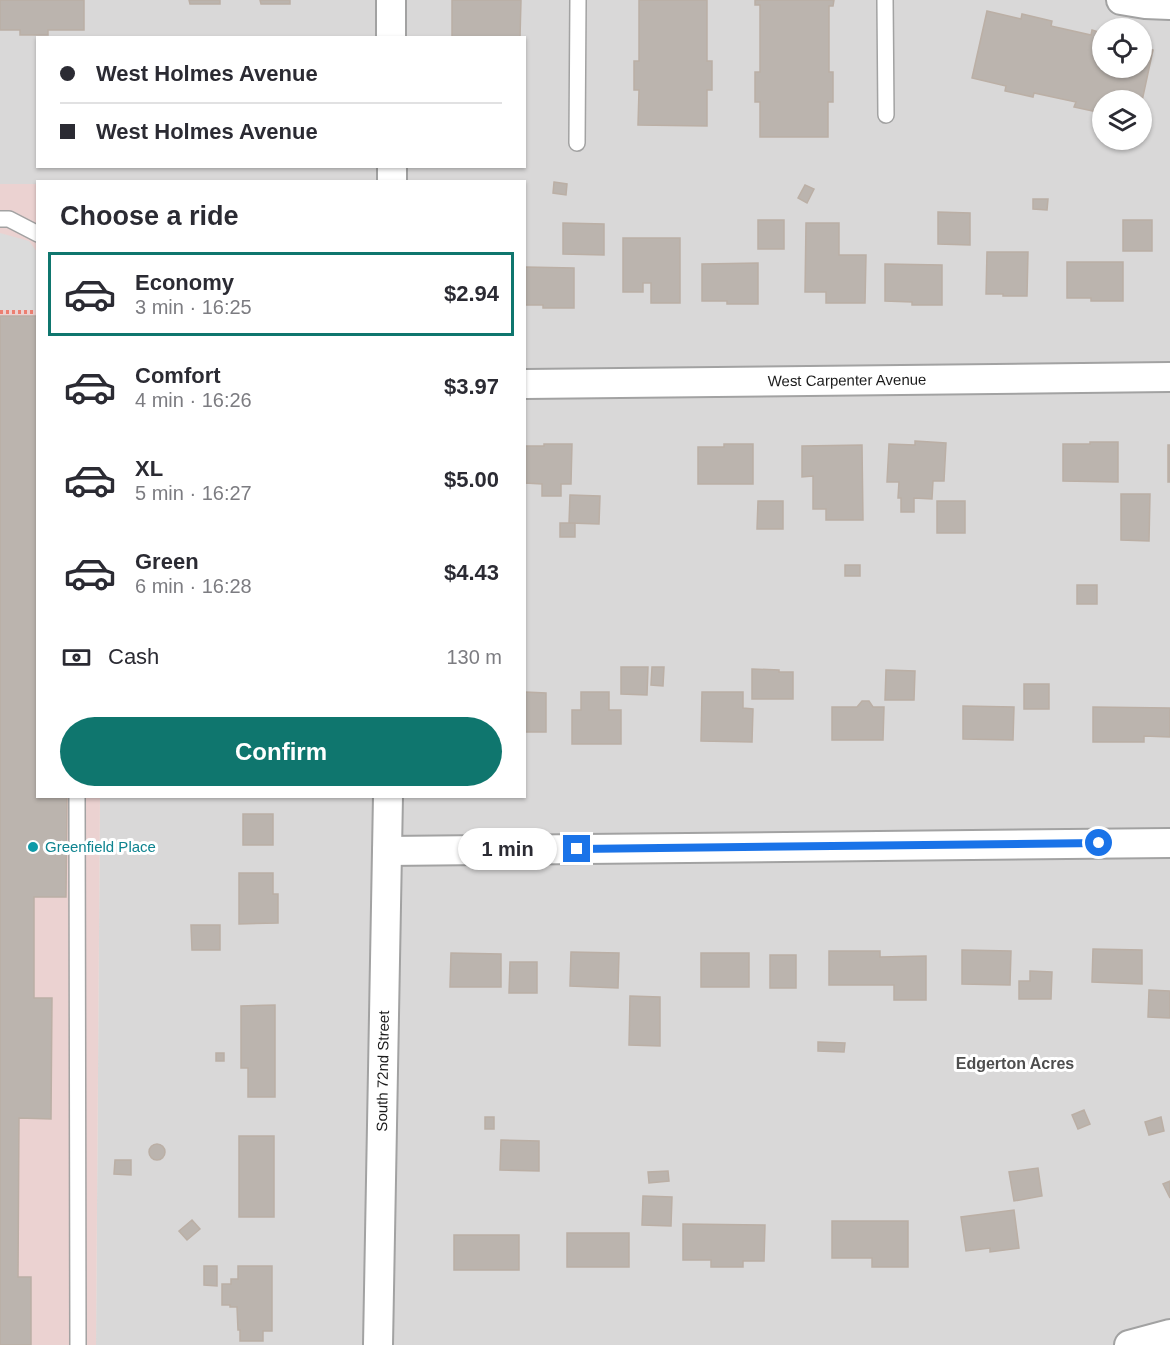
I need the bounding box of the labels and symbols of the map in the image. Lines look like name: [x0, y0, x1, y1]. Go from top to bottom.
street label: West Carpenter Avenue: [768, 371, 926, 389]
callout: 1 min: [457, 828, 556, 870]
route start: [1085, 829, 1112, 856]
route end: [563, 835, 590, 862]
place label: Greenfield Place: [45, 838, 156, 855]
marker: Greenfield Place: [26, 840, 40, 854]
street label: South 72nd Street: [373, 1010, 392, 1132]
district label: Edgerton Acres: [956, 1055, 1074, 1072]

